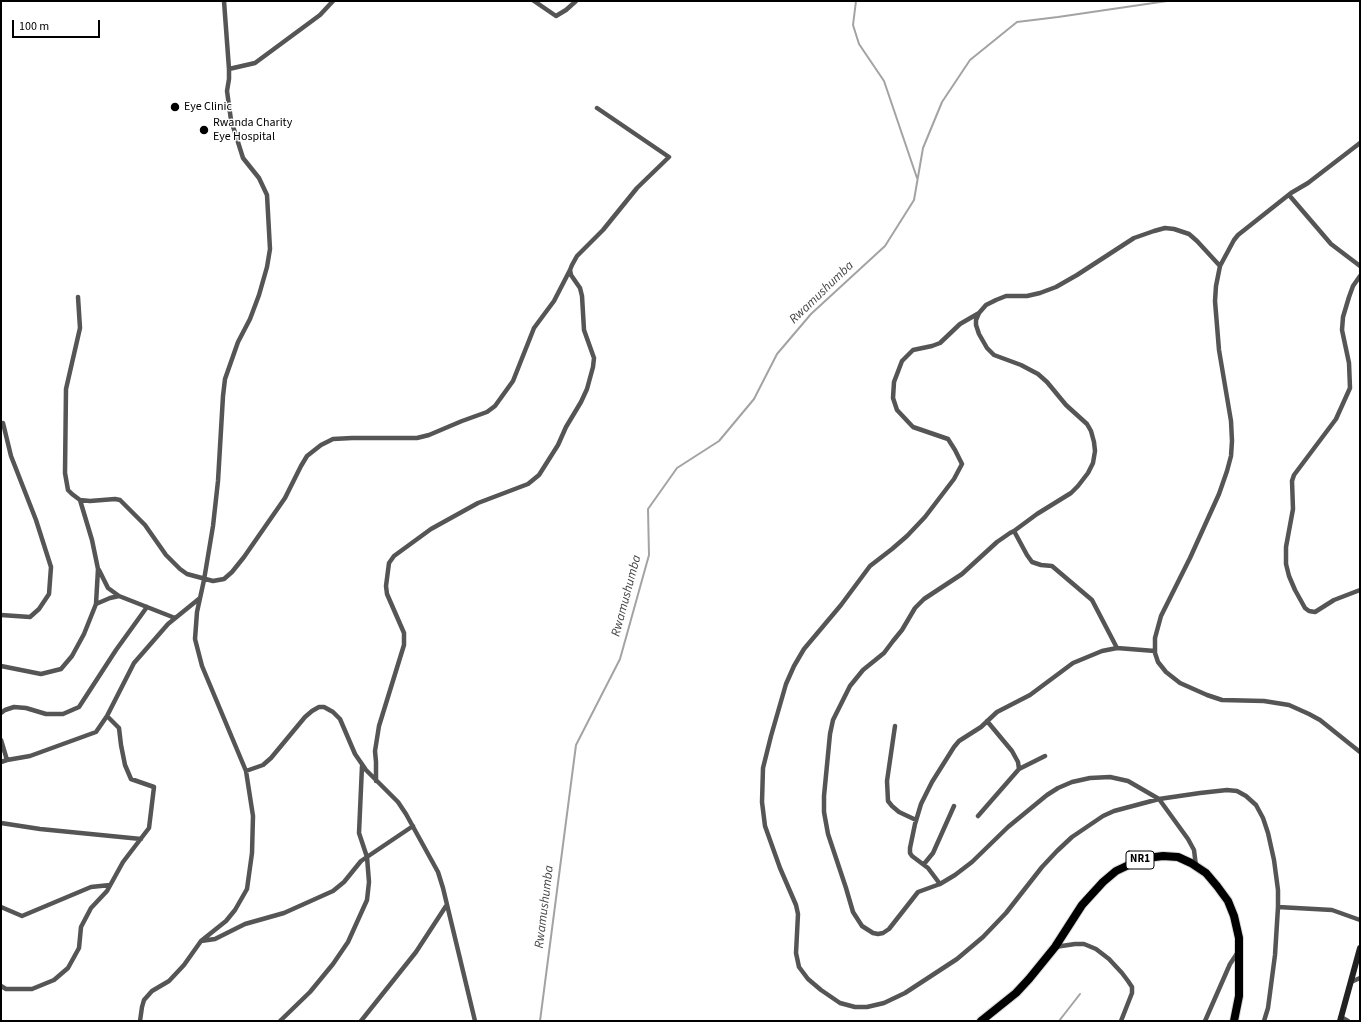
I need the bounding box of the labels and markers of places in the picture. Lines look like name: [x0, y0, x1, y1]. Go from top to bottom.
place label: Eye Clinic: [184, 100, 232, 114]
marker: Eye Clinic: [169, 101, 181, 113]
place label: Rwanda Charity Eye Hospital: [213, 116, 292, 144]
marker: Rwanda Charity Eye Hospital: [198, 124, 210, 136]

